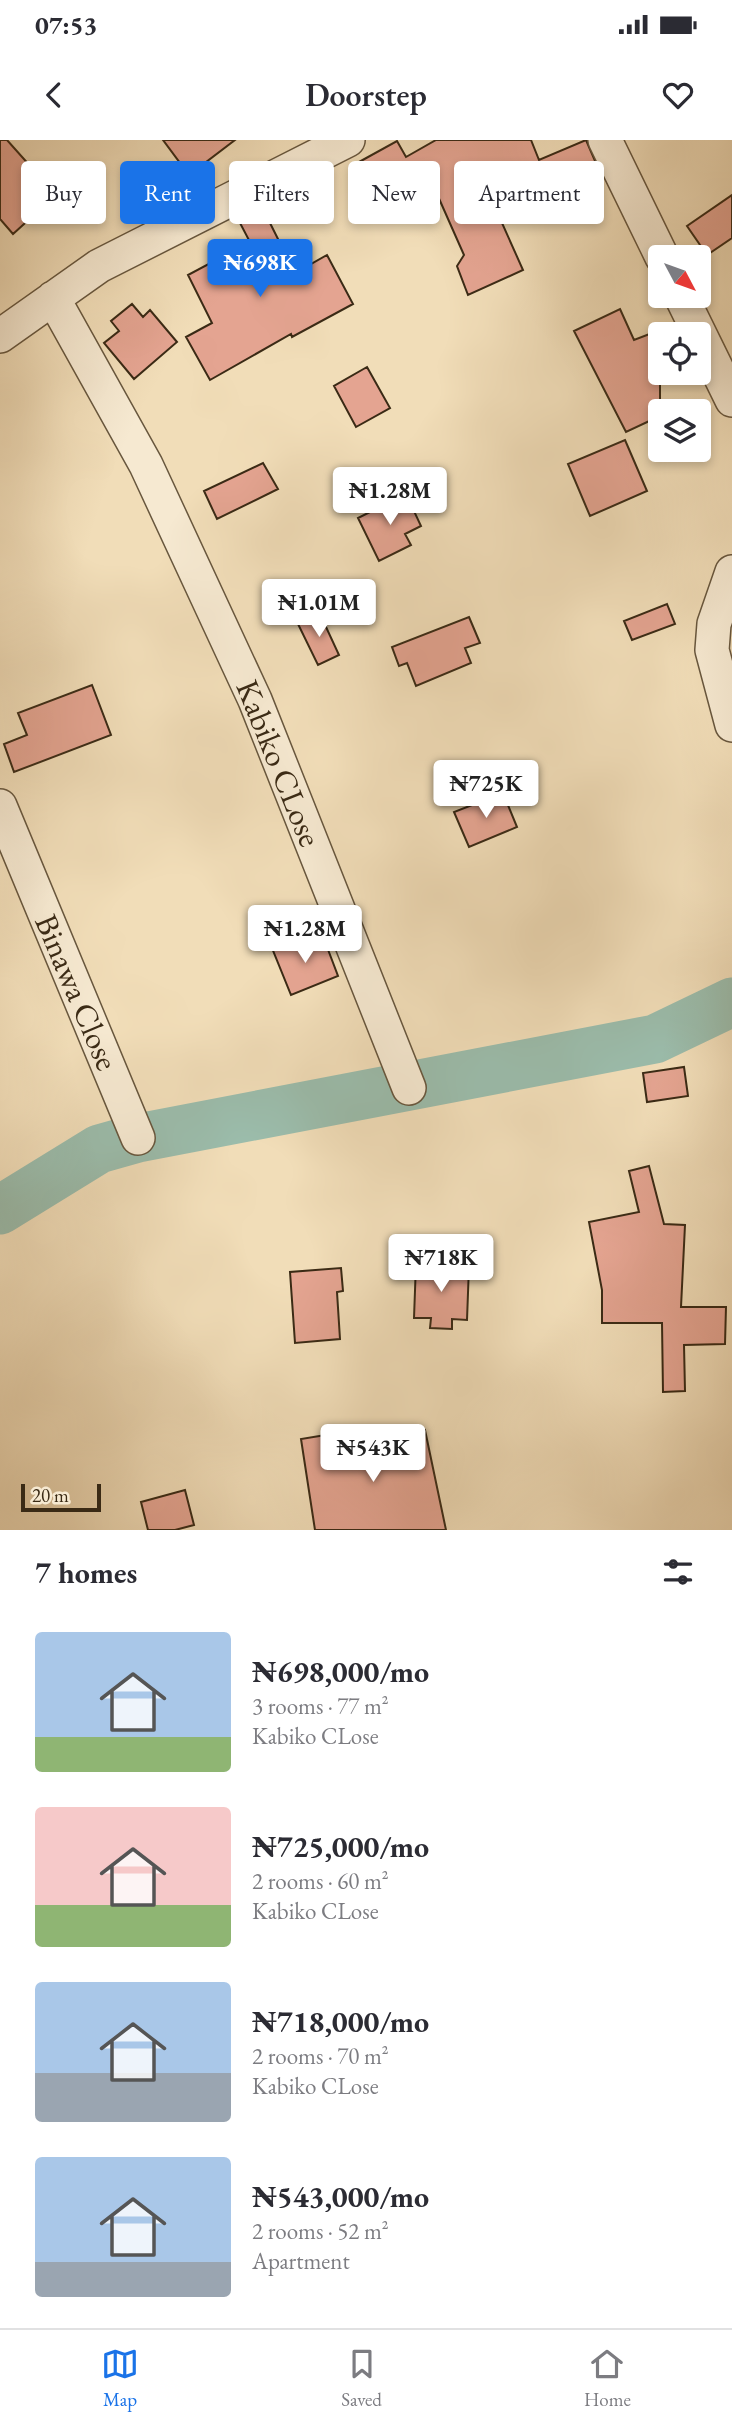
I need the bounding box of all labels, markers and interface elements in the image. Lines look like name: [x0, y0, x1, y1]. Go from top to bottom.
text: 07:53: [35, 8, 97, 42]
text: Doorstep: [305, 74, 427, 116]
icon: back: [35, 76, 73, 114]
icon: heart: [659, 76, 697, 114]
chip: Buy: [21, 161, 106, 224]
chip: Rent: [120, 161, 215, 224]
chip: Filters: [229, 161, 334, 224]
chip: New: [348, 161, 440, 224]
chip: Apartment: [454, 161, 604, 224]
pin: ₦698K: [211, 240, 309, 299]
north arrow: [648, 245, 710, 308]
map controls: [648, 245, 711, 462]
text: ₦698K: [223, 247, 297, 277]
button: locate: [648, 322, 711, 385]
button: layers: [648, 399, 711, 462]
pin: ₦1.28M: [333, 468, 447, 527]
text: ₦1.28M: [349, 475, 431, 505]
pin: ₦1.01M: [262, 580, 376, 639]
text: ₦1.01M: [278, 587, 360, 617]
street label: Kabiko CLose: [227, 673, 331, 853]
pin: ₦725K: [437, 760, 535, 820]
text: ₦725K: [449, 768, 523, 798]
pin: ₦1.28M: [248, 906, 362, 965]
street label: Binawa Close: [25, 908, 129, 1076]
text: ₦1.28M: [264, 913, 346, 943]
pin: ₦718K: [392, 1234, 490, 1294]
text: ₦718K: [404, 1242, 478, 1272]
pin: ₦543K: [324, 1424, 422, 1484]
text: ₦543K: [336, 1432, 410, 1462]
scale bar: [21, 1481, 102, 1513]
text: 20 m: [32, 1483, 69, 1508]
text: 7 homes: [35, 1553, 137, 1592]
icon: filters: [659, 1553, 697, 1591]
text: ₦698,000/mo: [252, 1652, 429, 1691]
icon: home: [91, 1660, 175, 1744]
text: 3 rooms · 77 m²: [252, 1691, 389, 1721]
text: Kabiko CLose: [252, 1721, 379, 1751]
text: ₦725,000/mo: [252, 1827, 429, 1866]
icon: home: [91, 1835, 175, 1919]
text: 2 rooms · 60 m²: [252, 1866, 389, 1896]
text: Kabiko CLose: [252, 1896, 379, 1926]
text: ₦718,000/mo: [252, 2002, 429, 2041]
icon: home: [91, 2010, 175, 2094]
text: 2 rooms · 70 m²: [252, 2041, 389, 2071]
text: Kabiko CLose: [252, 2071, 379, 2101]
text: ₦543,000/mo: [252, 2177, 429, 2216]
icon: home: [91, 2185, 175, 2269]
text: 2 rooms · 52 m²: [252, 2216, 389, 2246]
text: Apartment: [252, 2246, 350, 2276]
tab: Map: [101, 2345, 139, 2412]
tab: Saved: [341, 2345, 382, 2412]
tab: Home: [584, 2345, 631, 2412]

